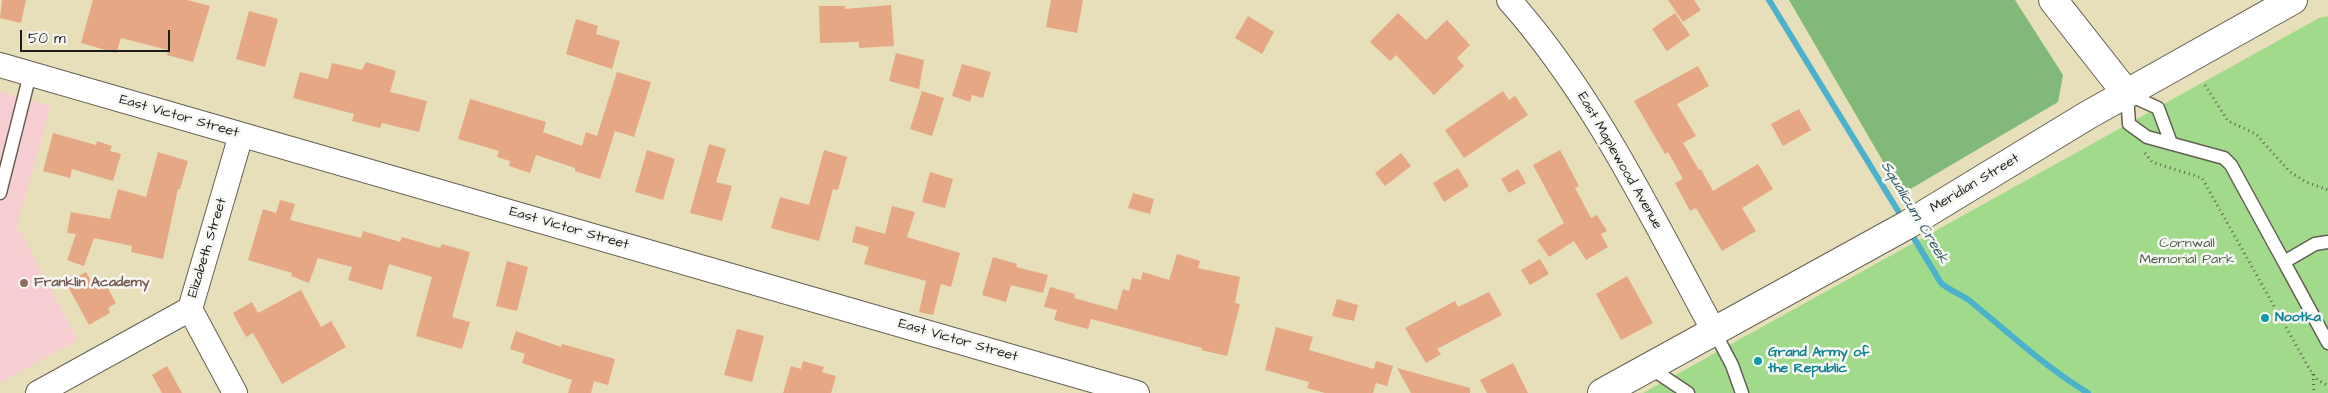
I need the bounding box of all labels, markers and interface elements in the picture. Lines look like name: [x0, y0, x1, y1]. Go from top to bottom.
scale bar: [22, 20, 172, 52]
text: 50 m: [28, 28, 66, 49]
street label: East Maplewood Avenue: [1573, 90, 1665, 232]
street label: East Victor Street: [117, 92, 241, 142]
street label: Meridian Street: [1927, 151, 2023, 217]
water label: Squalicum Creek: [1876, 158, 1952, 268]
street label: Elizabeth Street: [185, 196, 231, 300]
street label: East Victor Street: [507, 204, 631, 254]
park label: Cornwall Memorial Park: [2139, 236, 2235, 268]
place label: Franklin Academy: [34, 275, 149, 291]
marker: Franklin Academy: [18, 277, 30, 289]
place label: Nootka: [2275, 310, 2321, 326]
marker: Nootka: [2259, 312, 2271, 324]
street label: East Victor Street: [896, 316, 1020, 366]
place label: Grand Army of the Republic: [1768, 345, 1869, 378]
marker: Grand Army of the Republic: [1752, 355, 1764, 367]

